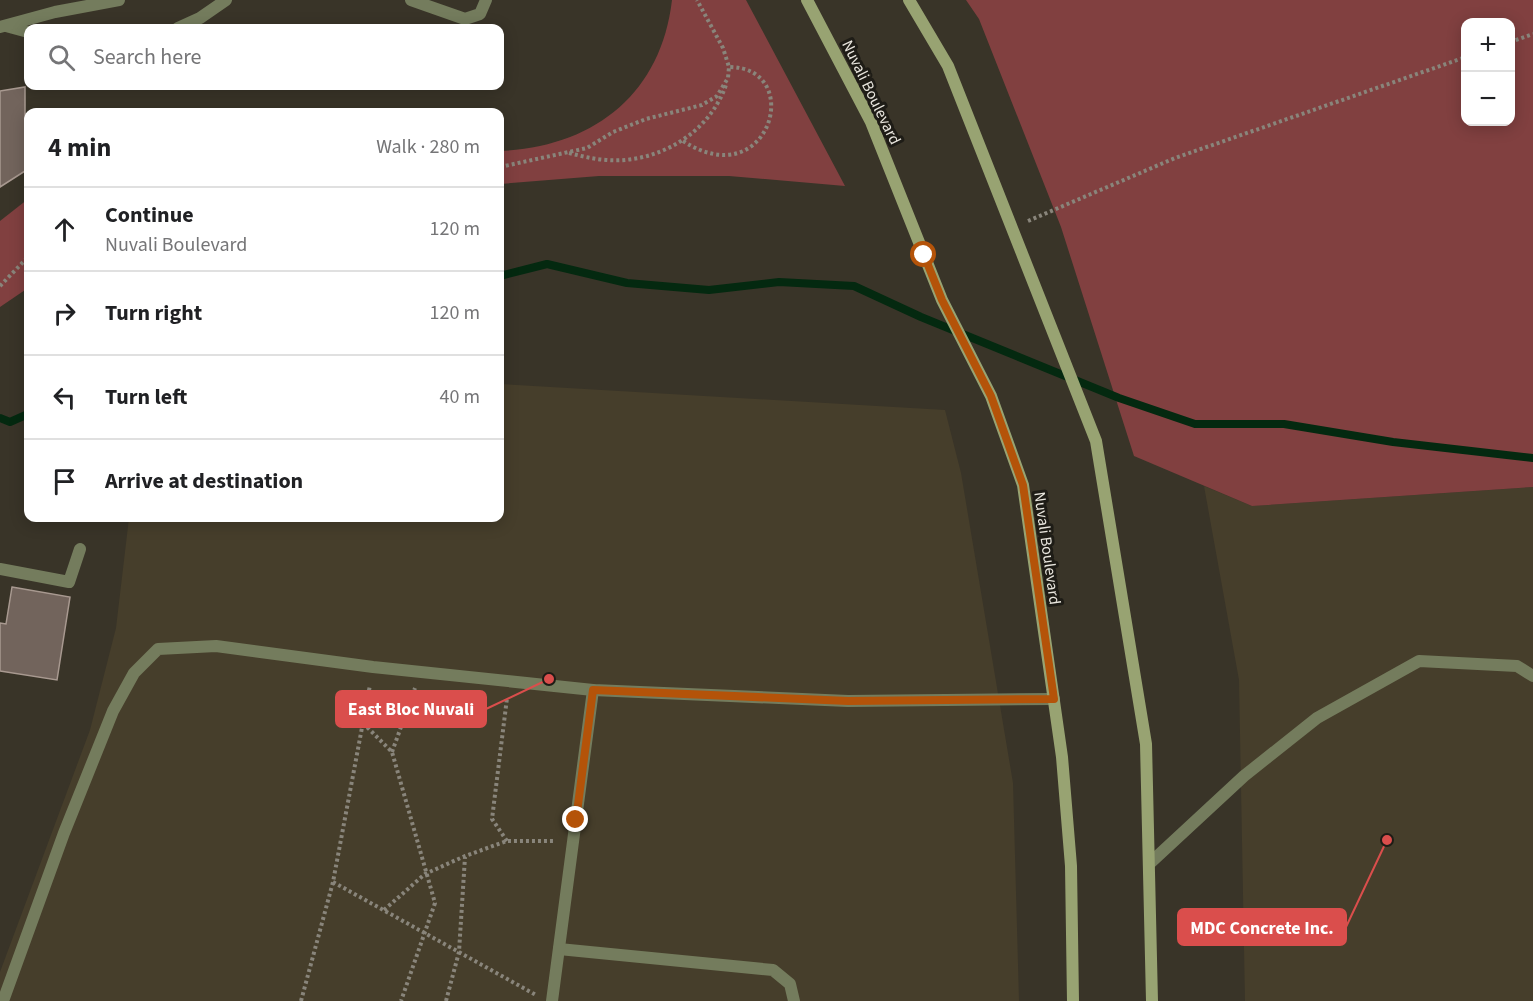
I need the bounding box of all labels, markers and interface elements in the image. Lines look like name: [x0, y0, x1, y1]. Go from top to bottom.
map controls: [1461, 18, 1515, 126]
button: +: [1461, 18, 1515, 72]
search box: [24, 24, 504, 90]
street label: Nuvali Boulevard: [836, 36, 906, 148]
icon: search: [45, 41, 78, 74]
text: Search here: [93, 41, 201, 73]
button: −: [1461, 72, 1515, 126]
text: 4 min: [48, 129, 111, 166]
text: Walk · 280 m: [376, 133, 480, 161]
text: Continue: [105, 199, 194, 231]
icon: ahead: [48, 213, 81, 246]
text: 120 m: [430, 215, 480, 243]
text: Nuvali Boulevard: [105, 231, 247, 259]
route start: [910, 241, 936, 267]
icon: right: [48, 297, 81, 330]
text: Turn right: [105, 297, 202, 329]
text: 120 m: [430, 299, 480, 327]
icon: left: [48, 381, 81, 414]
text: Turn left: [105, 381, 187, 413]
text: 40 m: [440, 383, 480, 411]
icon: arrive: [48, 465, 81, 498]
text: Arrive at destination: [105, 465, 303, 497]
street label: Nuvali Boulevard: [1028, 490, 1066, 606]
callout: East Bloc Nuvali: [336, 691, 486, 727]
text: East Bloc Nuvali: [348, 697, 474, 722]
route end: [562, 806, 588, 832]
callout: MDC Concrete Inc.: [1178, 909, 1346, 945]
text: MDC Concrete Inc.: [1190, 916, 1334, 941]

